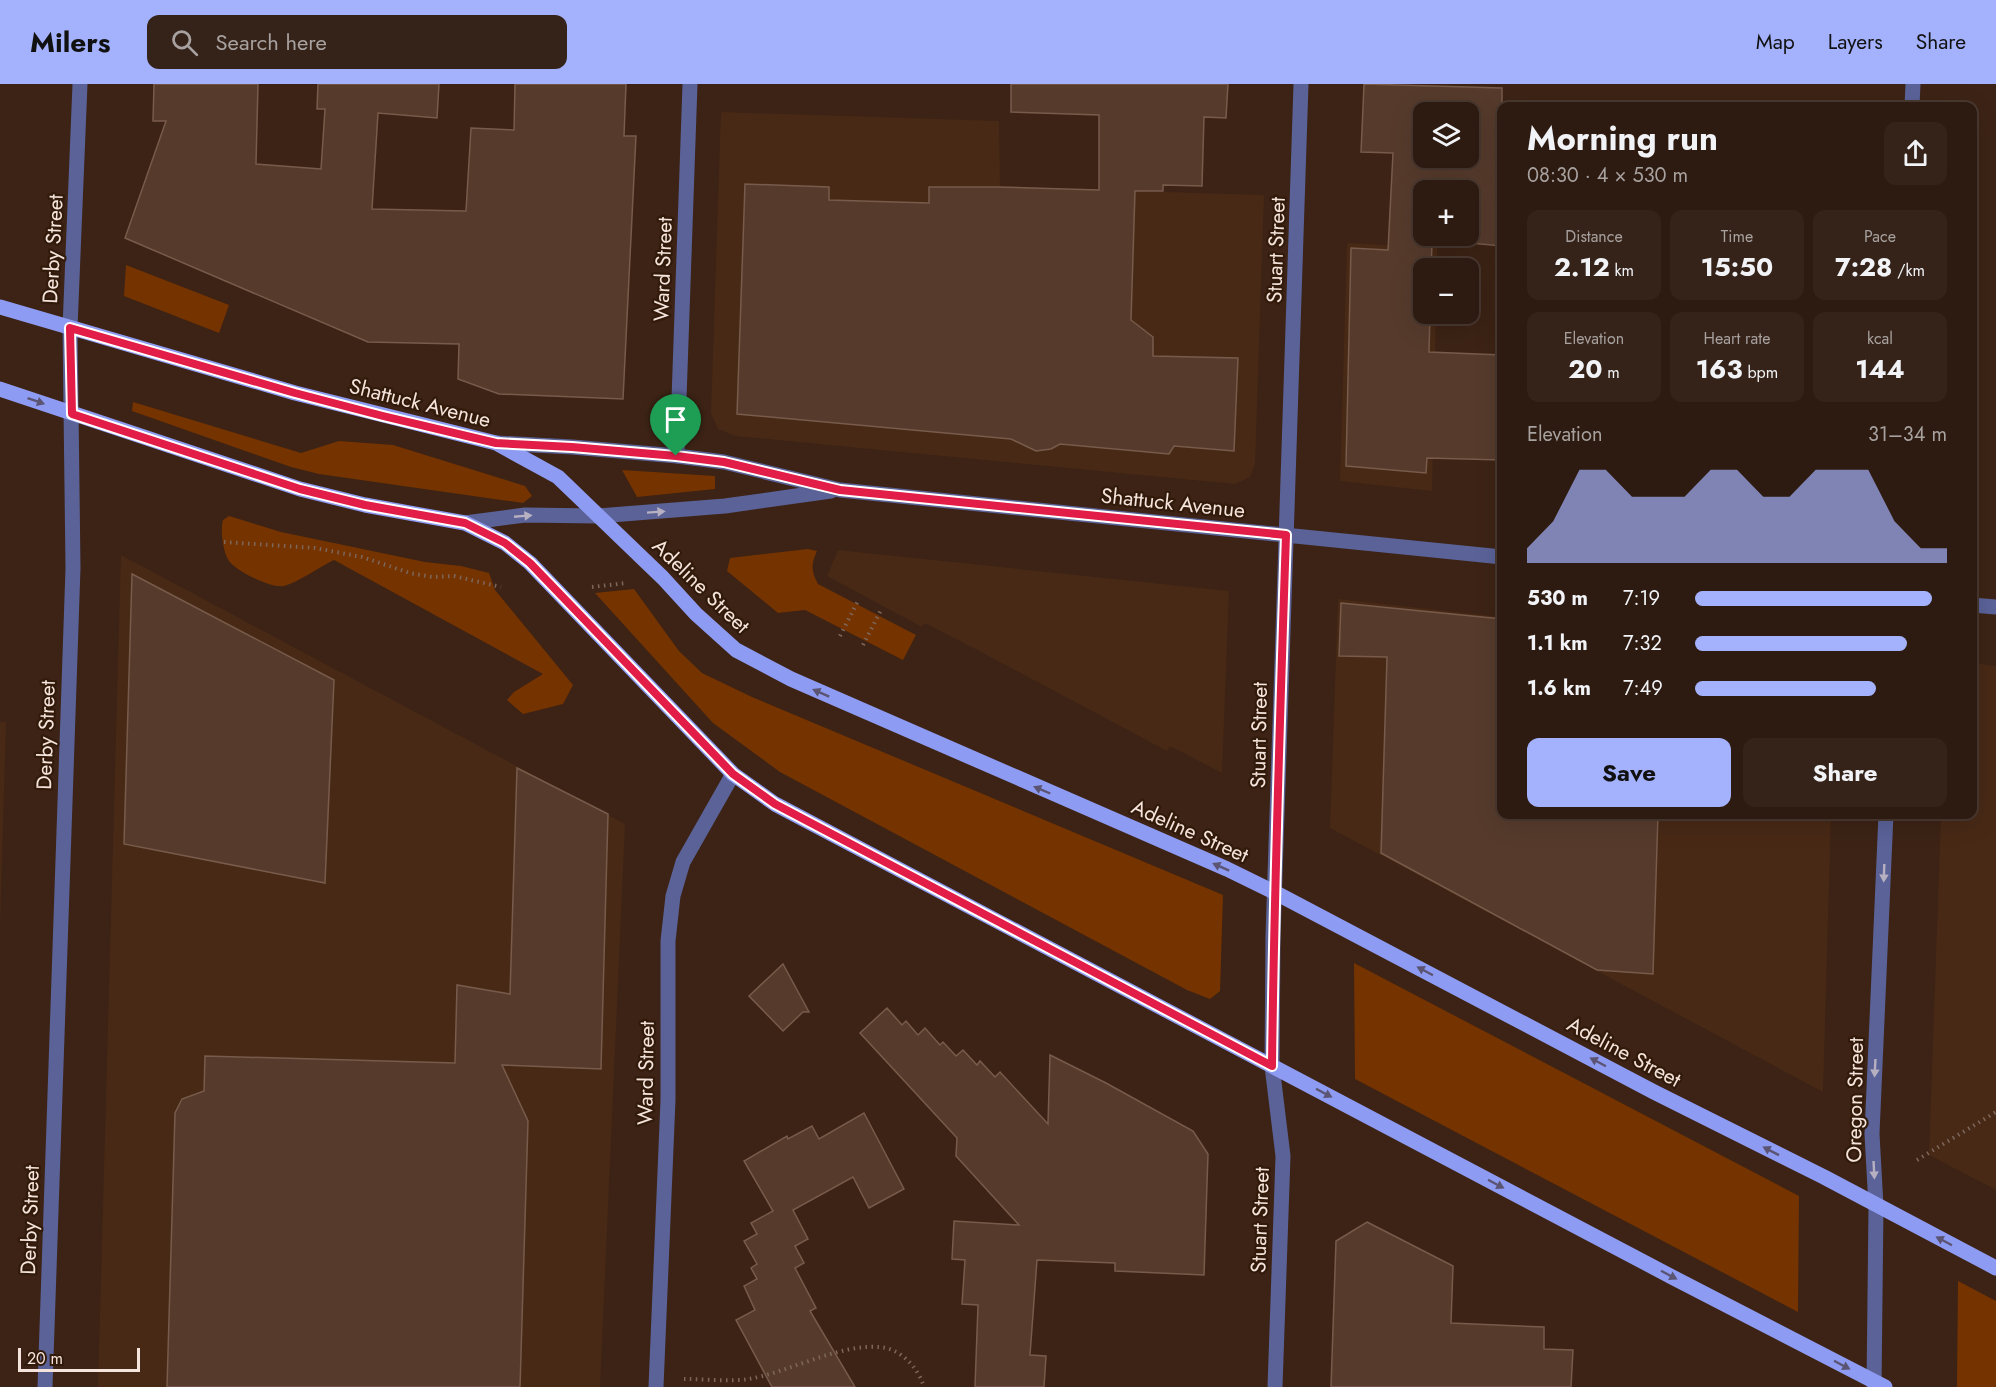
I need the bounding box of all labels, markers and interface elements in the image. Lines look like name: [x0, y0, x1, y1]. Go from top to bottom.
search box: [147, 15, 567, 69]
text: Milers: [30, 22, 111, 63]
icon: search: [168, 26, 201, 59]
text: Search here: [216, 26, 327, 58]
text: Map: [1756, 27, 1795, 57]
text: Layers: [1828, 27, 1883, 57]
text: Share: [1916, 27, 1966, 57]
map controls: [1413, 102, 1479, 324]
button: layers: [1413, 102, 1479, 168]
text: Morning run: [1527, 115, 1718, 162]
button: share: [1884, 122, 1947, 185]
text: 08:30 · 4 × 530 m: [1527, 161, 1688, 190]
button: +: [1413, 180, 1479, 246]
street label: Derby Street: [35, 193, 71, 305]
street label: Stuart Street: [1259, 196, 1293, 304]
street label: Ward Street: [646, 216, 680, 322]
text: Distance: [1565, 225, 1623, 248]
text: Time: [1721, 225, 1753, 248]
text: Pace: [1864, 225, 1896, 248]
text: 2.12: [1554, 248, 1610, 286]
text: 15:50: [1701, 248, 1773, 286]
text: 7:28: [1835, 248, 1892, 286]
button: −: [1413, 258, 1479, 324]
text: km: [1610, 259, 1634, 282]
text: /km: [1892, 259, 1925, 282]
text: Elevation: [1564, 327, 1624, 350]
text: Heart rate: [1704, 327, 1770, 350]
text: kcal: [1867, 327, 1893, 350]
text: 20: [1568, 350, 1603, 388]
text: 163: [1696, 350, 1743, 388]
text: 144: [1855, 350, 1905, 388]
text: m: [1603, 361, 1620, 384]
text: bpm: [1743, 361, 1778, 384]
street label: Shattuck Avenue: [346, 371, 494, 435]
pin: [650, 394, 701, 456]
one-way arrow: [27, 397, 45, 407]
icon: arrive: [659, 403, 692, 436]
text: Elevation: [1527, 420, 1602, 449]
text: 31–34 m: [1868, 420, 1947, 449]
street label: Shattuck Avenue: [1099, 481, 1247, 526]
one-way arrow: [646, 507, 665, 516]
one-way arrow: [513, 511, 532, 521]
street label: Adeline Street: [646, 532, 756, 640]
text: 530 m: [1527, 584, 1588, 613]
text: 7:19: [1623, 584, 1660, 613]
text: 1.1 km: [1527, 629, 1588, 658]
text: 7:32: [1623, 629, 1662, 658]
text: 1.6 km: [1527, 674, 1591, 703]
text: 7:49: [1623, 674, 1663, 703]
street label: Derby Street: [29, 680, 63, 790]
street label: Stuart Street: [1243, 682, 1275, 788]
one-way arrow: [811, 688, 829, 698]
button: Save: [1527, 738, 1731, 807]
button: Share: [1743, 738, 1947, 807]
one-way arrow: [1034, 785, 1051, 794]
street label: Adeline Street: [1127, 792, 1253, 870]
one-way arrow: [1212, 862, 1230, 872]
one-way arrow: [1879, 863, 1889, 882]
one-way arrow: [1417, 966, 1434, 976]
street label: Adeline Street: [1562, 1009, 1686, 1095]
street label: Ward Street: [630, 1021, 662, 1125]
street label: Oregon Street: [1839, 1037, 1871, 1163]
one-way arrow: [1589, 1057, 1606, 1067]
one-way arrow: [1871, 1058, 1880, 1077]
one-way arrow: [1315, 1088, 1332, 1098]
one-way arrow: [1763, 1146, 1780, 1156]
one-way arrow: [1870, 1161, 1879, 1180]
street label: Derby Street: [13, 1165, 47, 1275]
street label: Stuart Street: [1243, 1166, 1277, 1274]
one-way arrow: [1488, 1179, 1505, 1189]
one-way arrow: [1936, 1236, 1953, 1246]
one-way arrow: [1660, 1270, 1677, 1280]
scale bar: [18, 1345, 140, 1372]
text: 20 m: [27, 1347, 63, 1370]
one-way arrow: [1833, 1359, 1851, 1369]

